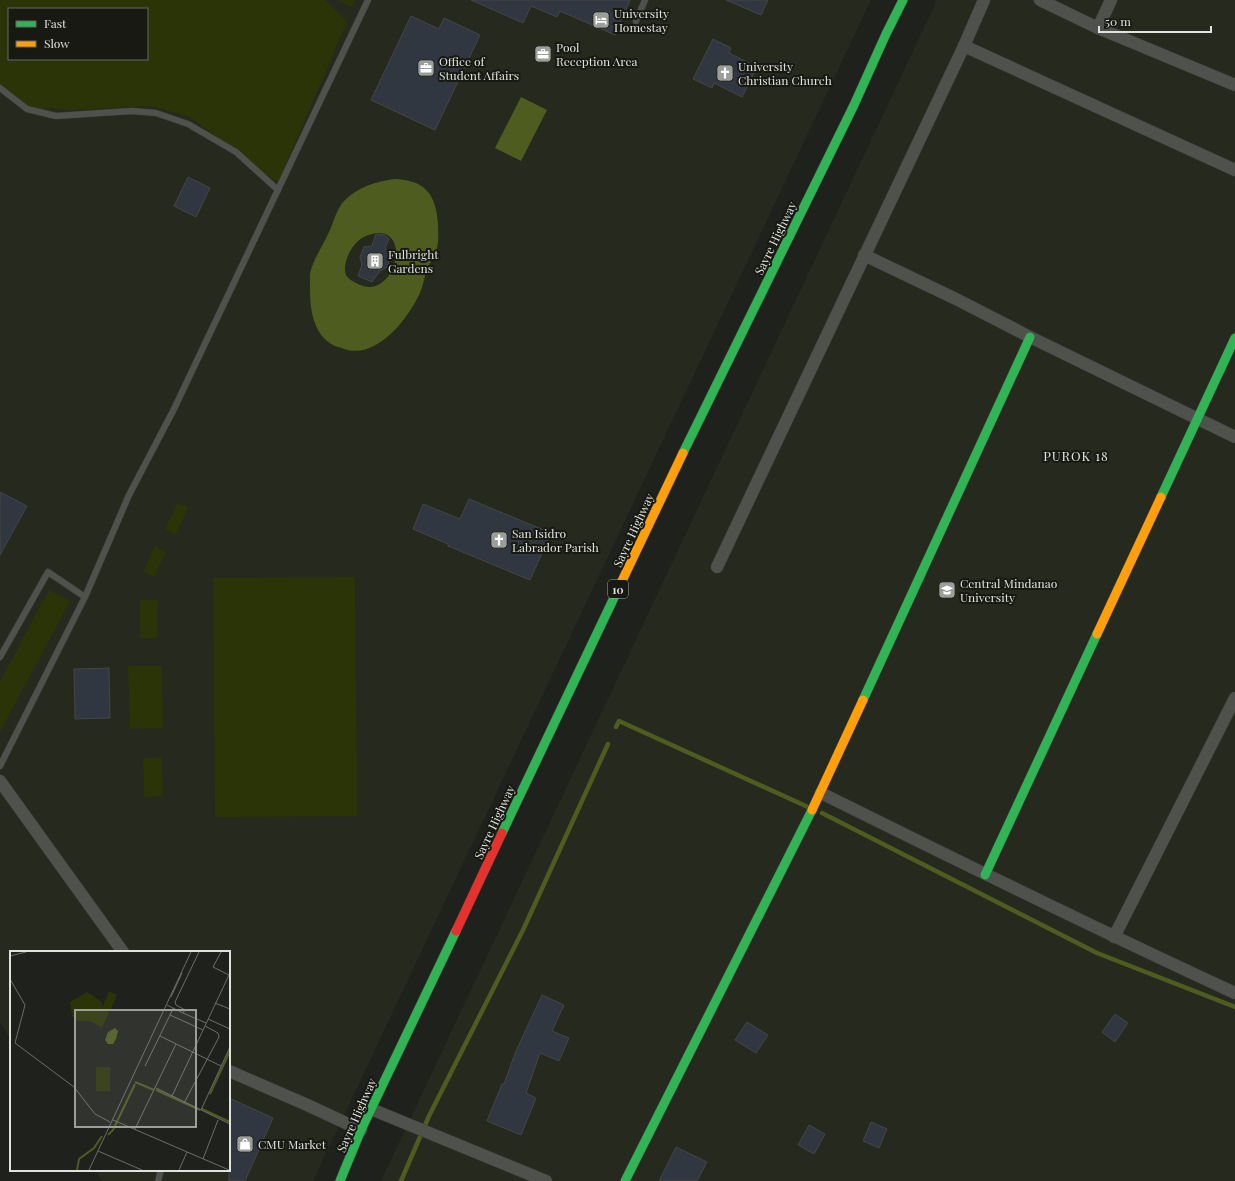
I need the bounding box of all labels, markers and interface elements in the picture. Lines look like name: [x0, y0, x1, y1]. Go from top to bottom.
place label: University Homestay: [614, 5, 669, 35]
legend: [8, 8, 148, 60]
scale bar: [1099, 8, 1211, 34]
hotel icon: University Homestay: [591, 10, 611, 30]
text: 50 m: [1105, 13, 1131, 29]
text: Fast: [44, 15, 67, 31]
text: Slow: [44, 35, 70, 51]
place label: Pool Reception Area: [556, 39, 638, 69]
office icon: Pool Reception Area: [533, 44, 553, 64]
place label: Office of Student Affairs: [439, 53, 519, 83]
office icon: Office of Student Affairs: [416, 58, 436, 78]
place label: University Christian Church: [738, 58, 832, 88]
church icon: University Christian Church: [715, 63, 735, 83]
street label: Sayre Highway: [750, 199, 800, 277]
place label: Fulbright Gardens: [388, 246, 439, 276]
building icon: Fulbright Gardens: [365, 251, 385, 271]
district label: PUROK 18: [1043, 447, 1109, 464]
street label: Sayre Highway: [609, 491, 657, 569]
place label: San Isidro Labrador Parish: [512, 525, 599, 555]
church icon: San Isidro Labrador Parish: [489, 530, 509, 550]
place label: Central Mindanao University: [960, 575, 1058, 605]
road number: 10: [608, 580, 628, 598]
school or university icon: Central Mindanao University: [937, 580, 957, 600]
street label: Sayre Highway: [470, 783, 518, 861]
inset map: [10, 951, 230, 1171]
street label: Sayre Highway: [333, 1075, 379, 1155]
shop icon: CMU Market: [235, 1134, 255, 1154]
place label: CMU Market: [258, 1136, 327, 1152]

